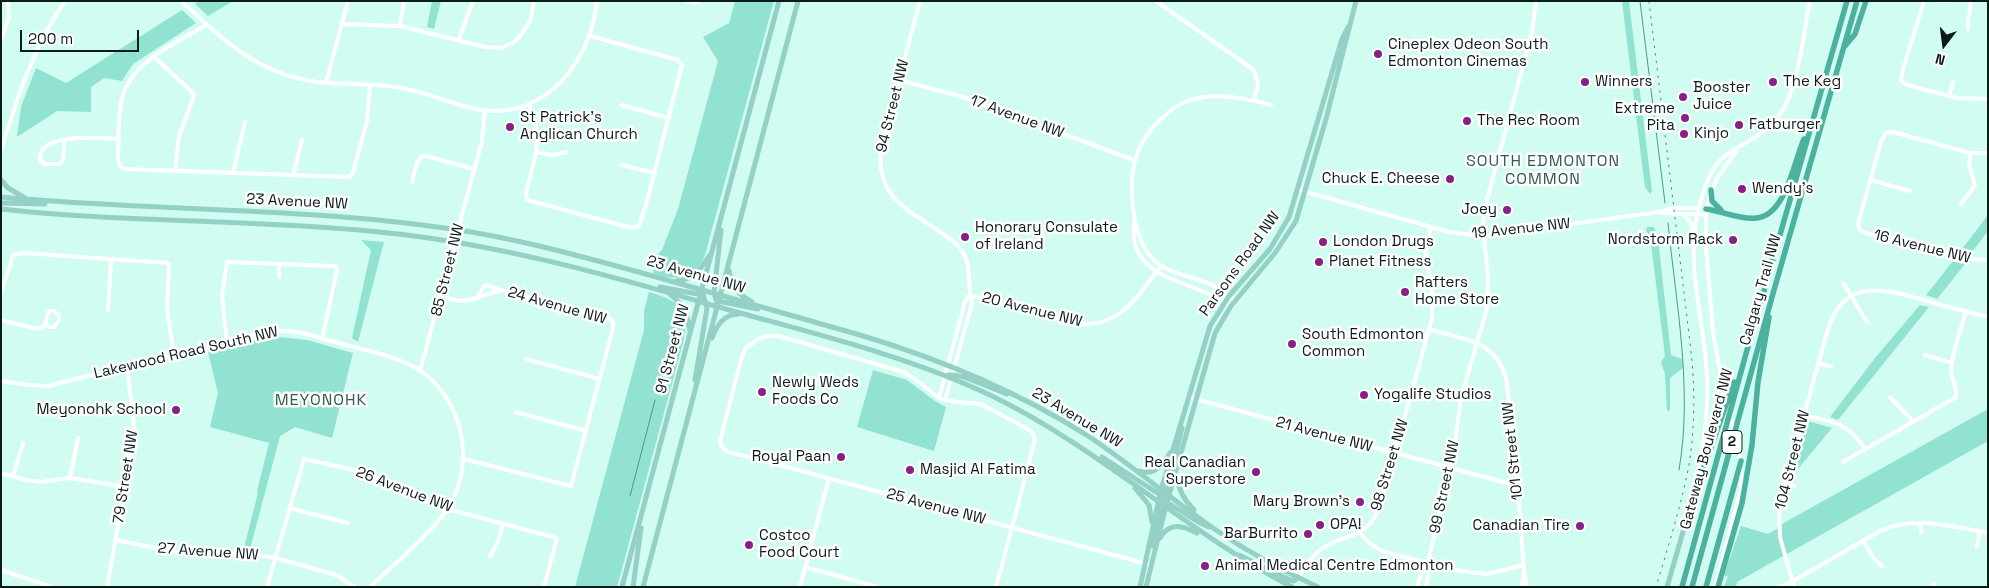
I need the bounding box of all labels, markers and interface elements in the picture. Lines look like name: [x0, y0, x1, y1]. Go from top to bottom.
scale bar: [22, 20, 141, 52]
north arrow: [1919, 20, 1969, 70]
text: 200 m: [28, 29, 73, 48]
place label: Cineplex Odeon South Edmonton Cinemas: [1388, 36, 1548, 71]
marker: Cineplex Odeon South Edmonton Cinemas: [1372, 48, 1384, 60]
text: N: [1933, 50, 1947, 69]
street label: 94 Street NW: [873, 58, 913, 154]
place label: Winners: [1595, 73, 1652, 91]
place label: The Keg: [1783, 73, 1841, 91]
marker: Winners: [1579, 76, 1591, 88]
marker: The Keg: [1767, 76, 1779, 88]
place label: Booster Juice: [1693, 79, 1750, 114]
marker: Booster Juice: [1677, 91, 1689, 103]
street label: 17 Avenue NW: [968, 92, 1066, 142]
place label: Extreme Pita: [1615, 100, 1675, 135]
place label: St Patrick's Anglican Church: [520, 109, 638, 144]
place label: The Rec Room: [1477, 112, 1580, 130]
marker: Extreme Pita: [1679, 112, 1691, 124]
marker: The Rec Room: [1461, 115, 1473, 127]
place label: Fatburger: [1749, 116, 1820, 134]
marker: Fatburger: [1733, 119, 1745, 131]
marker: St Patrick's Anglican Church: [504, 121, 516, 133]
place label: Kinjo: [1694, 125, 1729, 143]
marker: Kinjo: [1678, 128, 1690, 140]
district label: SOUTH EDMONTON COMMON: [1464, 152, 1622, 190]
place label: Chuck E. Cheese: [1322, 170, 1440, 188]
marker: Chuck E. Cheese: [1444, 173, 1456, 185]
place label: Wendy's: [1752, 180, 1813, 198]
marker: Wendy's: [1736, 183, 1748, 195]
street label: 23 Avenue NW: [246, 190, 348, 214]
place label: Joey: [1461, 201, 1497, 219]
marker: Joey: [1501, 204, 1513, 216]
street label: Parsons Road NW: [1196, 208, 1284, 320]
street label: 19 Avenue NW: [1471, 215, 1571, 243]
place label: Honorary Consulate of Ireland: [975, 219, 1118, 254]
street label: 85 Street NW: [428, 222, 468, 318]
street label: 16 Avenue NW: [1872, 226, 1972, 268]
marker: Honorary Consulate of Ireland: [959, 231, 971, 243]
place label: Nordstorm Rack: [1608, 231, 1723, 249]
street label: Calgary Trail NW: [1737, 232, 1785, 348]
place label: London Drugs: [1333, 233, 1434, 251]
marker: Nordstorm Rack: [1727, 234, 1739, 246]
marker: London Drugs: [1317, 236, 1329, 248]
street label: 23 Avenue NW: [645, 252, 747, 298]
place label: Planet Fitness: [1329, 253, 1431, 271]
marker: Planet Fitness: [1313, 256, 1325, 268]
place label: Rafters Home Store: [1415, 274, 1499, 309]
street label: 24 Avenue NW: [506, 283, 608, 329]
marker: Rafters Home Store: [1399, 286, 1411, 298]
street label: 20 Avenue NW: [980, 289, 1084, 331]
street label: 91 Street NW: [652, 302, 694, 396]
street label: Lakewood Road South NW: [92, 323, 280, 383]
place label: South Edmonton Common: [1302, 326, 1424, 361]
marker: South Edmonton Common: [1286, 338, 1298, 350]
street label: Gateway Boulevard NW: [1677, 367, 1737, 531]
place label: Newly Weds Foods Co: [772, 374, 859, 409]
street label: 23 Avenue NW: [1029, 384, 1125, 452]
marker: Newly Weds Foods Co: [756, 386, 768, 398]
place label: Yogalife Studios: [1374, 386, 1492, 404]
marker: Yogalife Studios: [1358, 389, 1370, 401]
district label: MEYONOHK: [274, 391, 368, 411]
place label: Meyonohk School: [37, 401, 166, 419]
street label: 101 Street NW: [1499, 401, 1527, 501]
marker: Meyonohk School: [170, 404, 182, 416]
street label: 104 Street NW: [1772, 408, 1814, 512]
street label: 21 Avenue NW: [1274, 413, 1374, 457]
street label: 98 Street NW: [1367, 417, 1413, 513]
street label: 79 Street NW: [110, 429, 142, 525]
road number: 2: [1722, 431, 1742, 454]
street label: 99 Street NW: [1426, 439, 1464, 535]
place label: Royal Paan: [752, 448, 831, 466]
marker: Royal Paan: [835, 451, 847, 463]
place label: Real Canadian Superstore: [1144, 454, 1246, 489]
place label: Masjid Al Fatima: [920, 461, 1036, 479]
street label: 26 Avenue NW: [353, 463, 455, 517]
marker: Masjid Al Fatima: [904, 464, 916, 476]
marker: Real Canadian Superstore: [1250, 466, 1262, 478]
street label: 25 Avenue NW: [885, 485, 987, 529]
place label: Mary Brown's: [1253, 493, 1350, 511]
marker: Mary Brown's: [1354, 496, 1366, 508]
place label: OPA!: [1330, 516, 1361, 534]
place label: Canadian Tire: [1472, 517, 1570, 535]
marker: OPA!: [1314, 519, 1326, 531]
marker: Canadian Tire: [1574, 520, 1586, 532]
place label: BarBurrito: [1224, 525, 1298, 543]
place label: Costco Food Court: [759, 527, 840, 562]
marker: BarBurrito: [1302, 528, 1314, 540]
street label: 27 Avenue NW: [157, 539, 259, 565]
marker: Costco Food Court: [743, 539, 755, 551]
place label: Animal Medical Centre Edmonton: [1215, 557, 1454, 575]
marker: Animal Medical Centre Edmonton: [1199, 560, 1211, 572]

